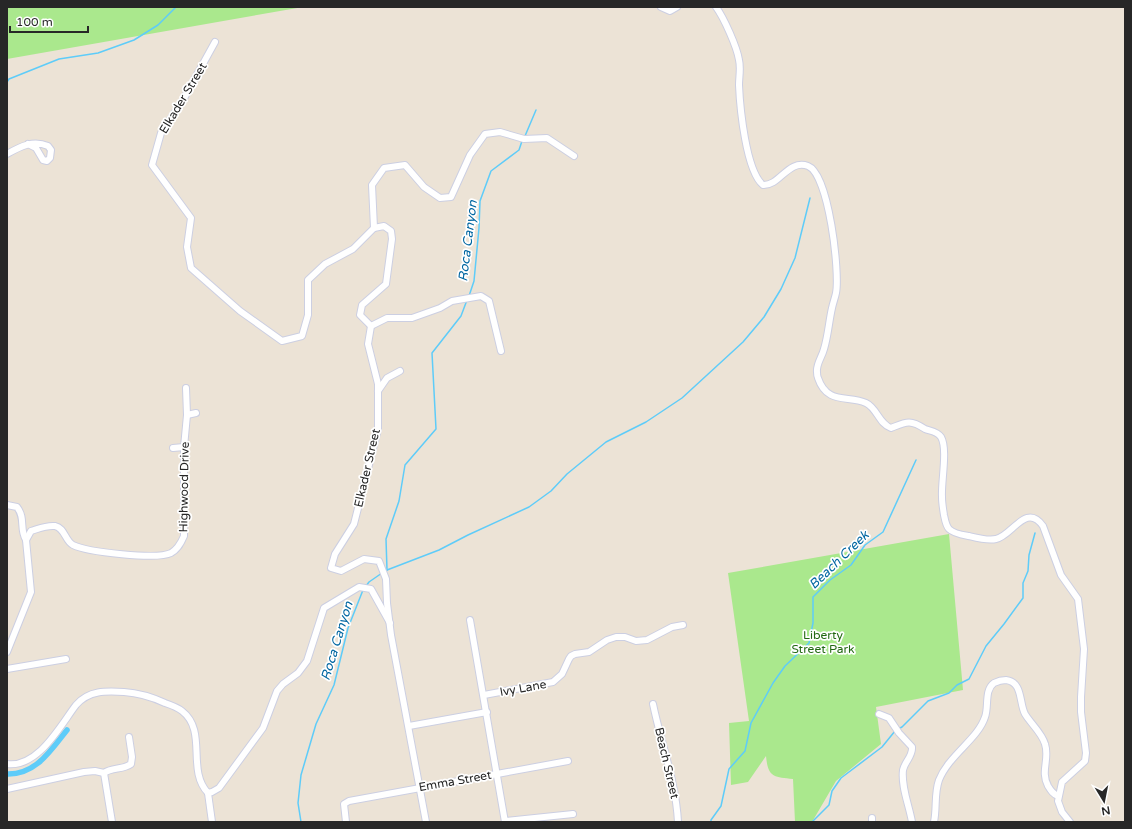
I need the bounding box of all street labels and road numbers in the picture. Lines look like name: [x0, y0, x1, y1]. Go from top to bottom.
street label: Elkader Street: [156, 60, 210, 136]
street label: Elkader Street: [351, 427, 383, 509]
street label: Highwood Drive: [176, 441, 192, 533]
street label: Ivy Lane: [499, 677, 548, 699]
street label: Beach Street: [652, 726, 682, 800]
street label: Emma Street: [417, 768, 493, 794]

